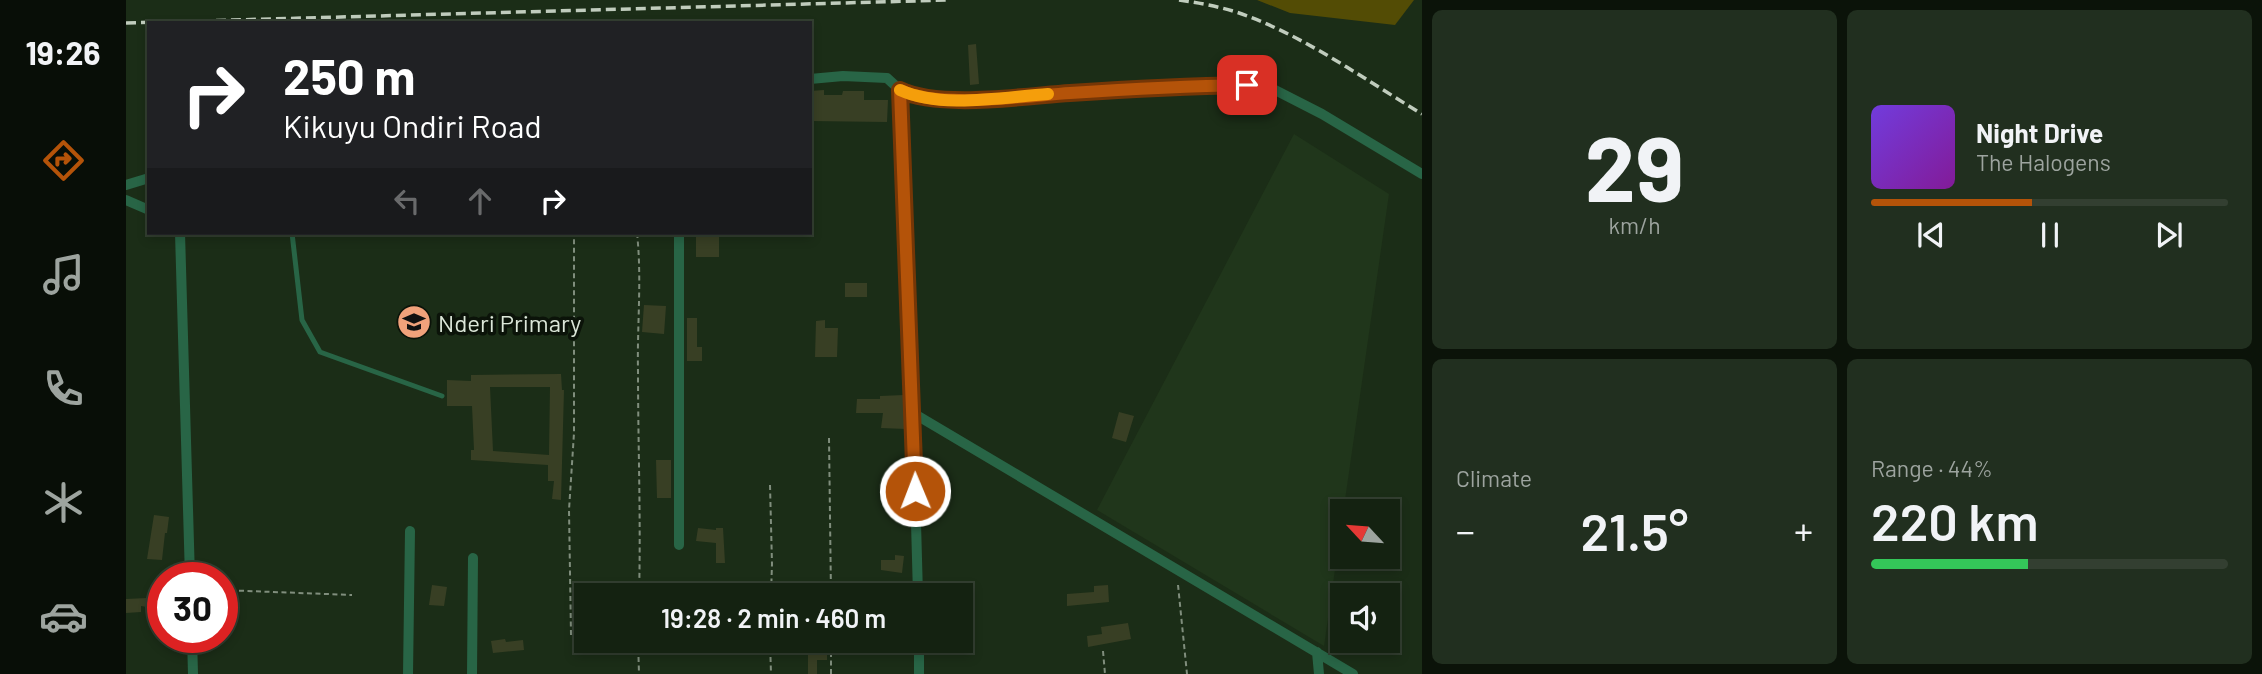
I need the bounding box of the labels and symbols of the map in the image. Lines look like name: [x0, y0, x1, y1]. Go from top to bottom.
pin: [1217, 55, 1277, 115]
school or university icon: Nderi Primary: [395, 303, 433, 341]
place label: Nderi Primary: [438, 308, 581, 337]
position arrow: [878, 454, 952, 528]
north arrow: [1330, 499, 1400, 569]
speed limit sign: 30: [147, 562, 238, 653]

